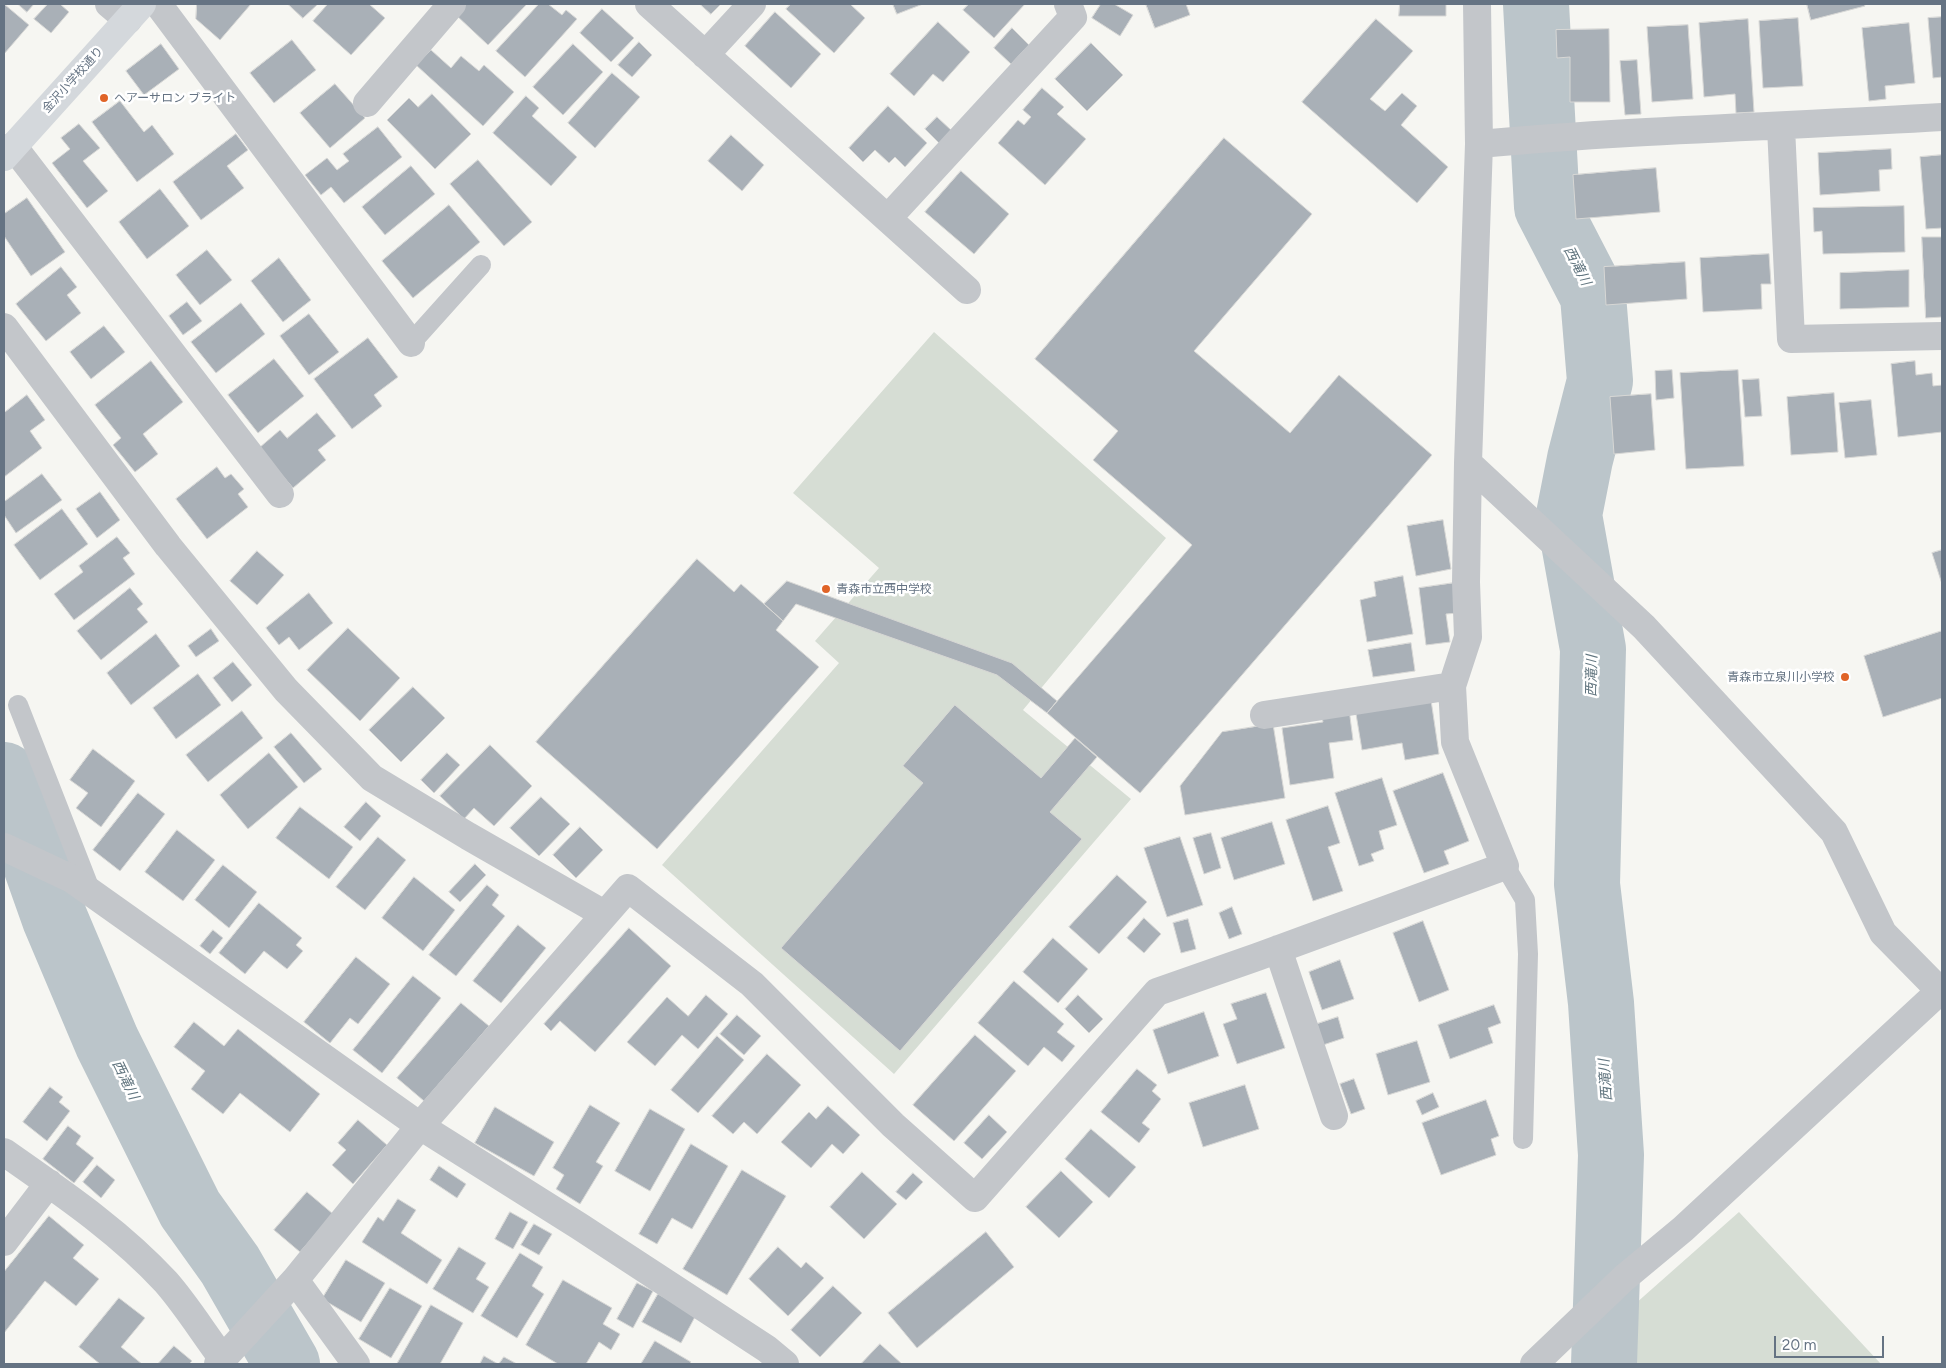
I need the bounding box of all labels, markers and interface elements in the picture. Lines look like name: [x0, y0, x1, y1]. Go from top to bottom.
street label: 金沢小学校通り: [40, 44, 106, 116]
place label: ヘアーサロン ブライト: [114, 91, 236, 105]
marker: ヘアーサロン ブライト: [98, 92, 110, 104]
water label: 西滝川: [1560, 243, 1594, 289]
place label: 青森市立西中学校: [836, 582, 932, 596]
marker: 青森市立西中学校: [820, 583, 832, 595]
water label: 西滝川: [1583, 655, 1601, 697]
place label: 青森市立泉川小学校: [1727, 670, 1835, 684]
marker: 青森市立泉川小学校: [1839, 671, 1851, 683]
water label: 西滝川: [108, 1057, 142, 1103]
water label: 西滝川: [1596, 1058, 1616, 1102]
scale bar: [1776, 1326, 1886, 1358]
text: 20 m: [1782, 1336, 1816, 1354]

